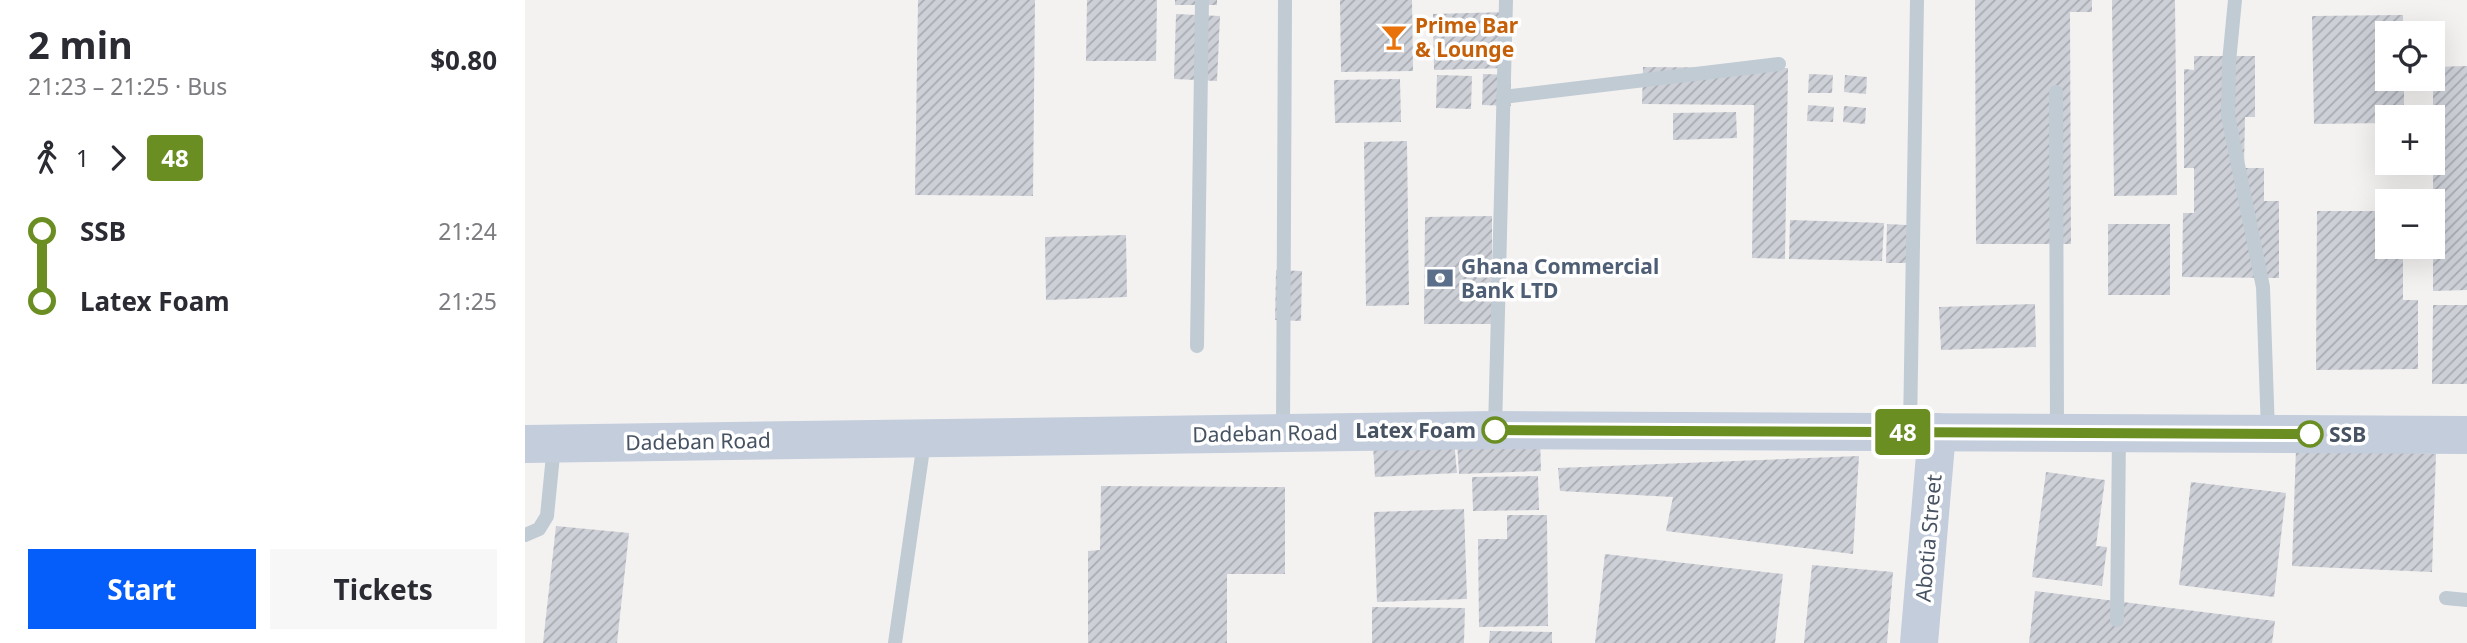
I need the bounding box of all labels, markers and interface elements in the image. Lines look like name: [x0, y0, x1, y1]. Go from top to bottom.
place label: Prime Bar & Lounge: [1415, 11, 1519, 63]
text: 2 min: [28, 18, 133, 70]
map controls: [2375, 21, 2445, 259]
button: locate: [2375, 21, 2445, 91]
bar icon: Prime Bar & Lounge: [1379, 22, 1409, 52]
text: $0.80: [430, 42, 497, 78]
text: 21:23 – 21:25 · Bus: [28, 70, 227, 102]
button: +: [2375, 105, 2445, 175]
icon: walk: [28, 139, 66, 177]
icon: forward: [99, 139, 137, 177]
text: 48: [161, 141, 189, 174]
text: 1: [76, 142, 89, 174]
button: −: [2375, 189, 2445, 259]
text: SSB: [80, 213, 126, 249]
text: 21:24: [438, 215, 497, 247]
place label: Ghana Commercial Bank LTD: [1461, 252, 1659, 304]
bank icon: Ghana Commercial Bank LTD: [1425, 263, 1455, 293]
text: Latex Foam: [80, 283, 230, 319]
text: 21:25: [438, 285, 497, 317]
line badge: 48: [1871, 409, 1935, 455]
text: 48: [1889, 415, 1917, 448]
place label: Latex Foam: [1355, 416, 1476, 444]
marker: Latex Foam: [1482, 417, 1508, 443]
street label: Dadeban Road: [1192, 418, 1338, 448]
place label: SSB: [2329, 420, 2366, 448]
marker: SSB: [2297, 421, 2323, 447]
street label: Dadeban Road: [625, 426, 771, 456]
street label: Abotia Street: [1908, 473, 1948, 603]
button: Start: [28, 549, 256, 629]
button: Tickets: [270, 549, 497, 629]

